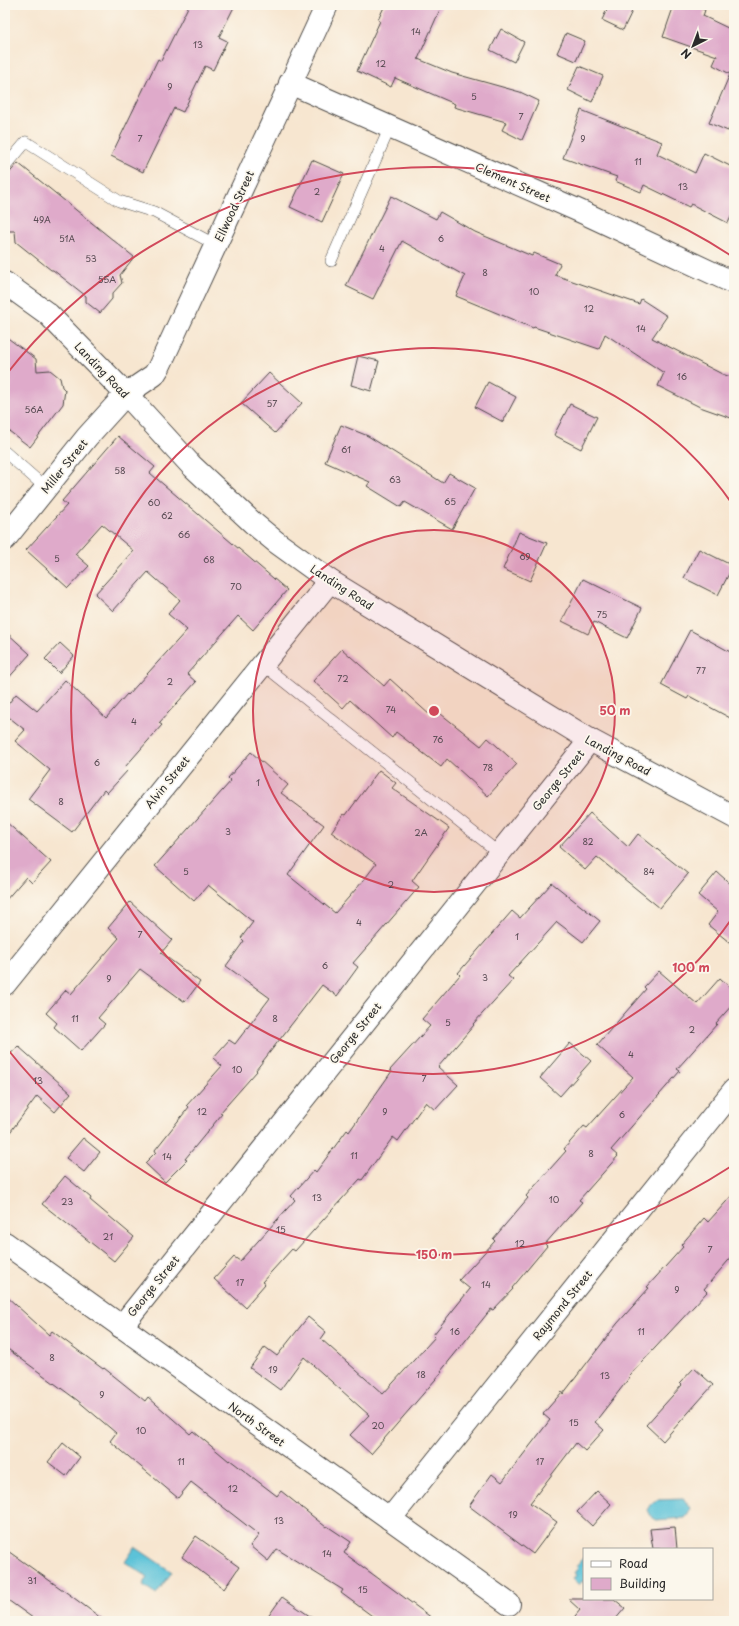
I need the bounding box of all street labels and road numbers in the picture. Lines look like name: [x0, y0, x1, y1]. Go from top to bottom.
street label: Clement Street: [473, 158, 554, 206]
street label: Ellwood Street: [210, 167, 258, 244]
street label: Landing Road: [71, 338, 133, 402]
street label: Miller Street: [37, 435, 92, 497]
street label: Landing Road: [307, 560, 377, 614]
street label: Landing Road: [582, 731, 654, 779]
street label: George Street: [528, 745, 588, 814]
street label: Alvin Street: [140, 752, 194, 812]
street label: George Street: [325, 998, 385, 1067]
street label: George Street: [123, 1251, 183, 1320]
street label: Raymond Street: [528, 1266, 596, 1344]
street label: North Street: [225, 1398, 289, 1451]

